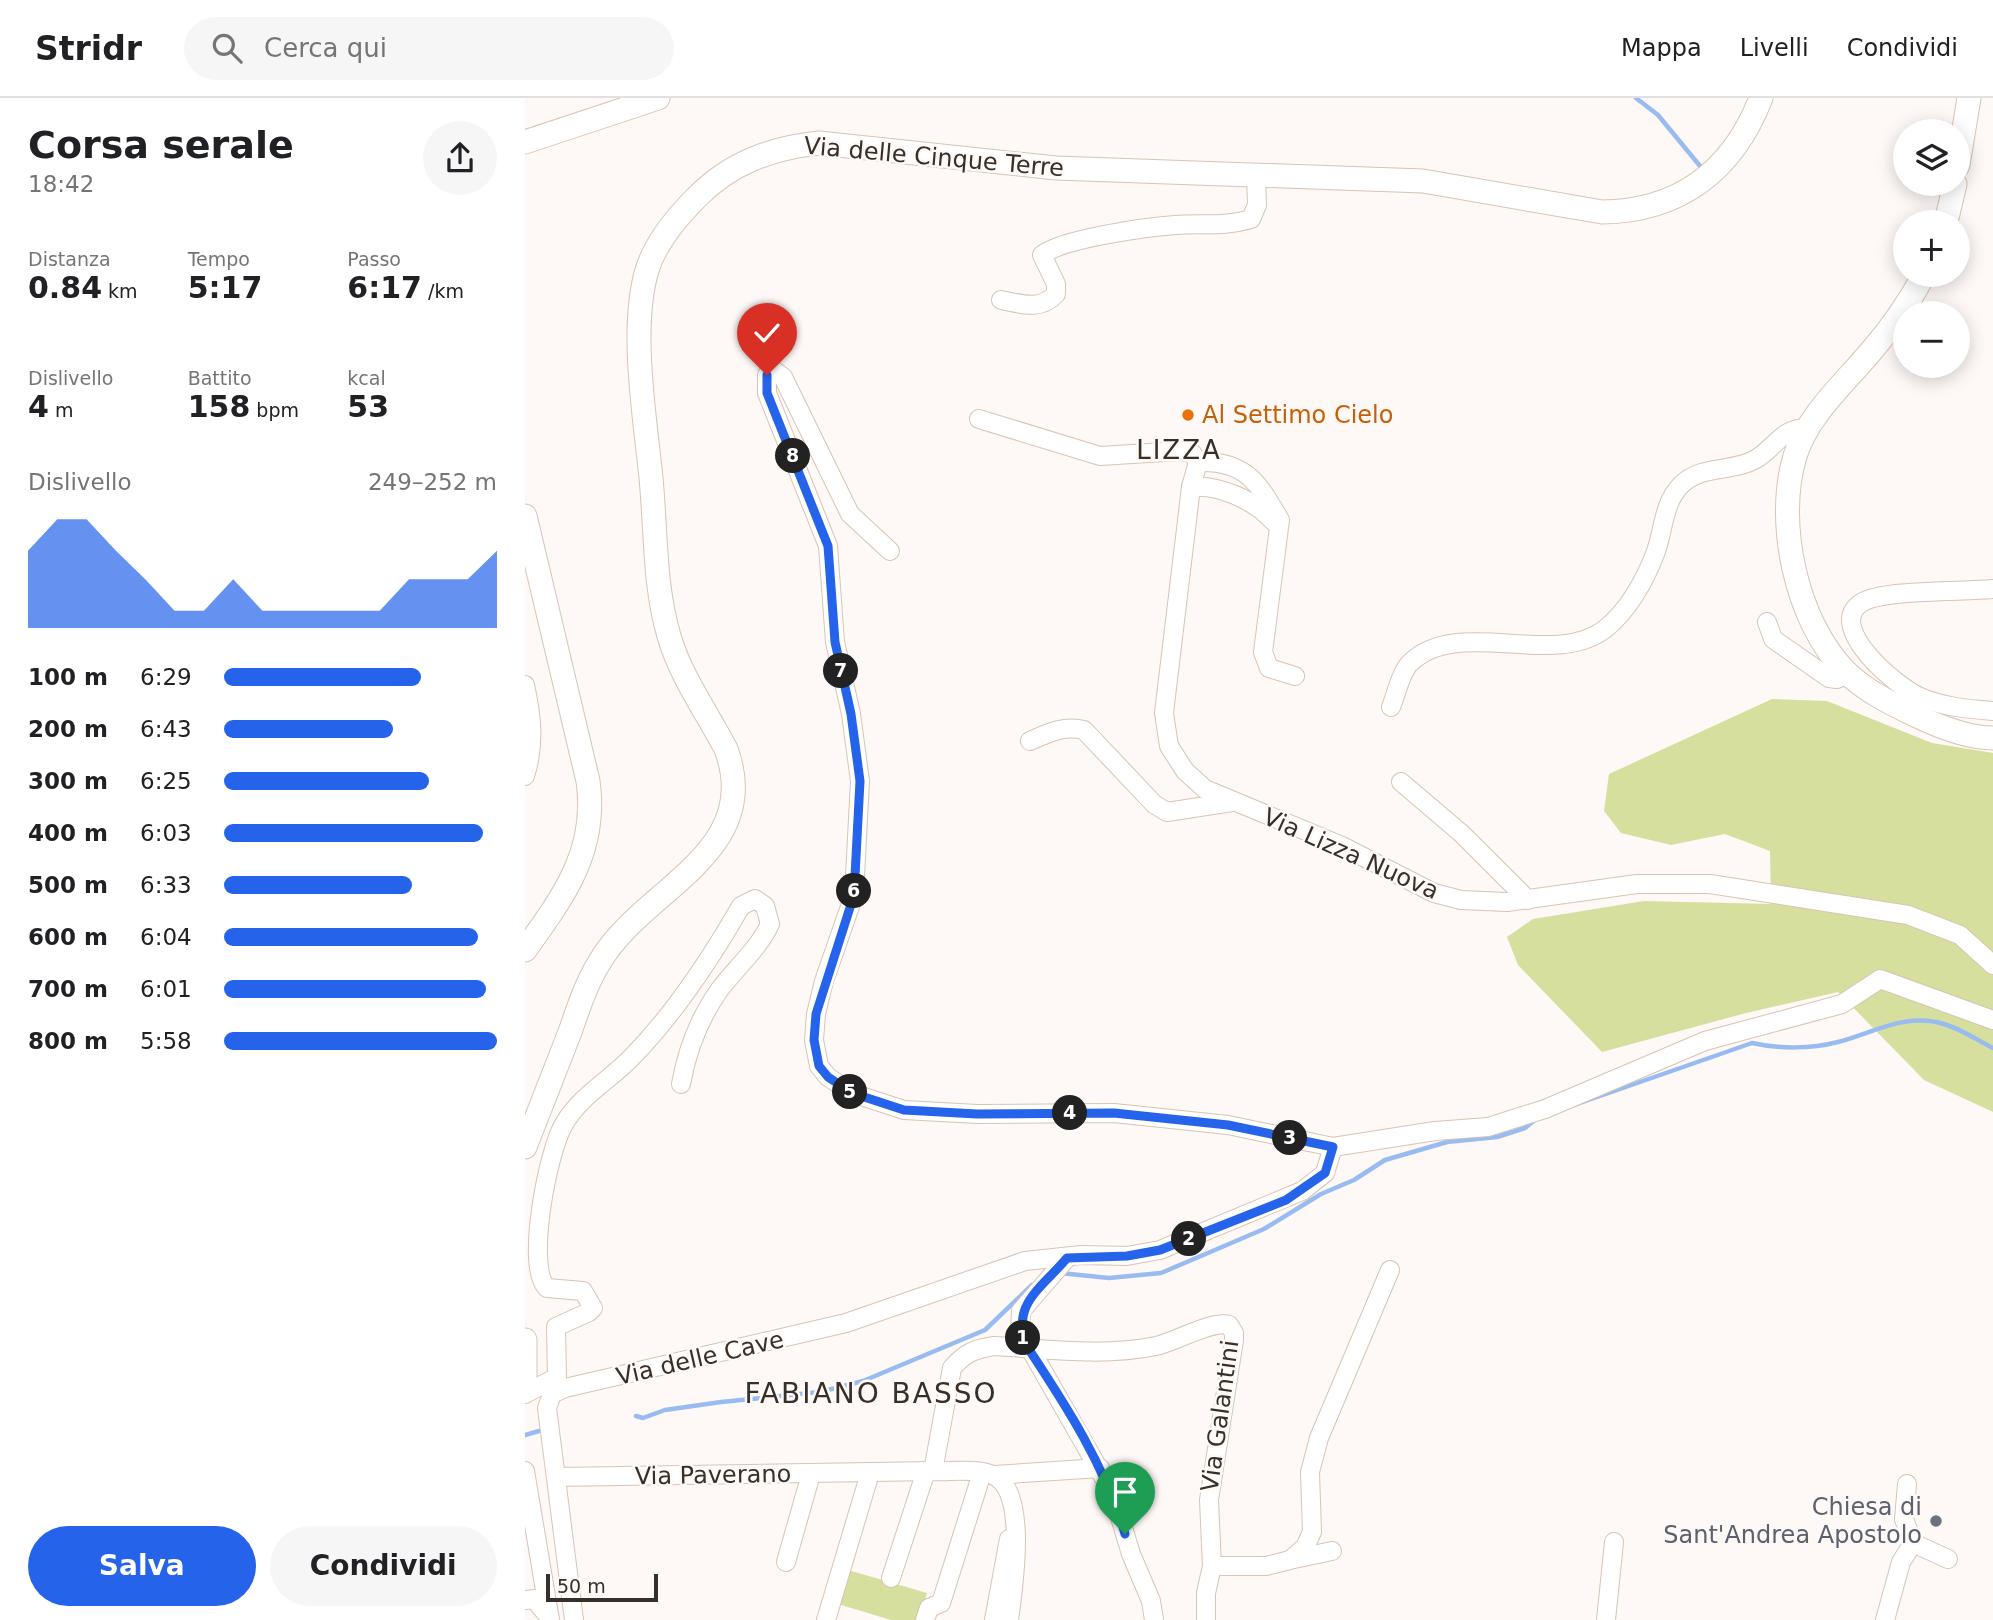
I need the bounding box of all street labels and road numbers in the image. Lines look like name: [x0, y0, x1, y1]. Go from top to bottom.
street label: Via delle Cinque Terre: [803, 132, 1065, 182]
street label: Via Lizza Nuova: [1259, 803, 1443, 905]
street label: Via delle Cave: [614, 1325, 786, 1391]
street label: Via Galantini: [1196, 1338, 1244, 1494]
street label: Via Paverano: [635, 1460, 791, 1490]

